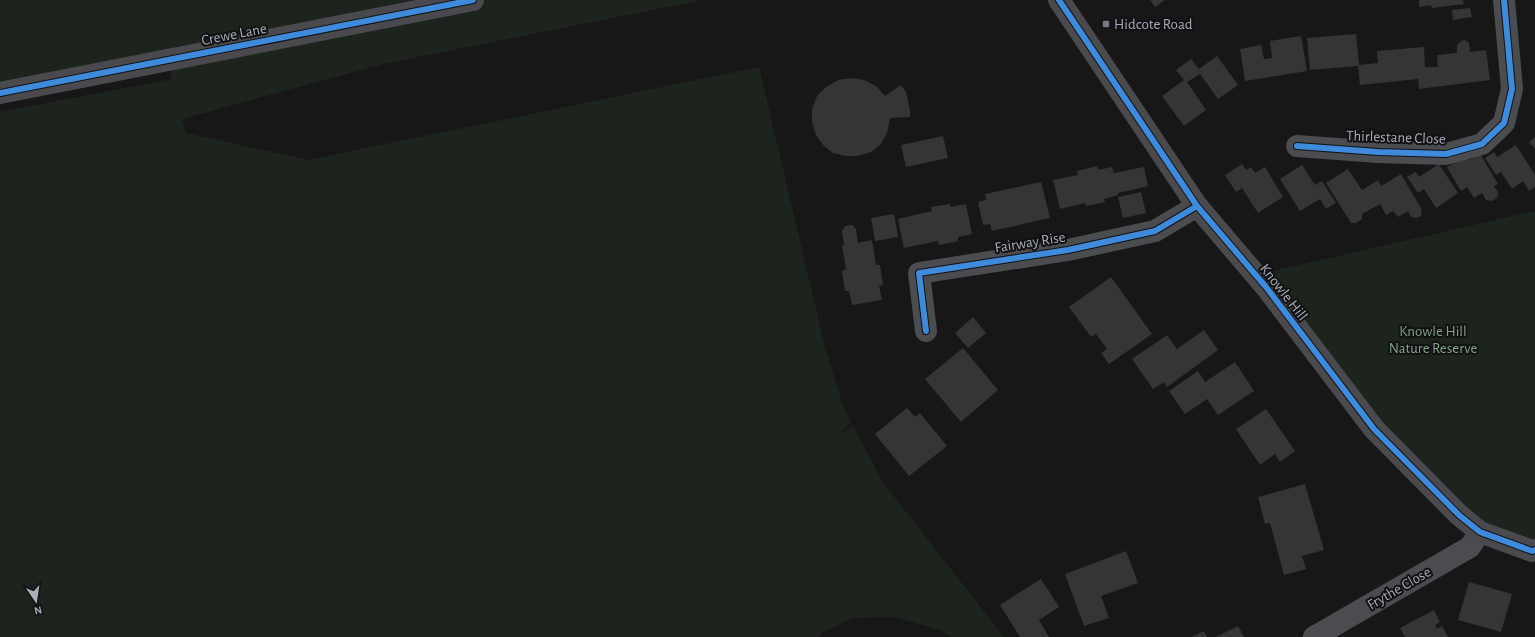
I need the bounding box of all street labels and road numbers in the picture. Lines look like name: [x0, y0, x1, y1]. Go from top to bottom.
street label: Crewe Lane: [200, 21, 268, 48]
street label: Thirlestane Close: [1346, 128, 1446, 147]
street label: Fairway Rise: [994, 229, 1067, 256]
street label: Knowle Hill: [1257, 261, 1310, 324]
street label: Frythe Close: [1365, 564, 1434, 613]

